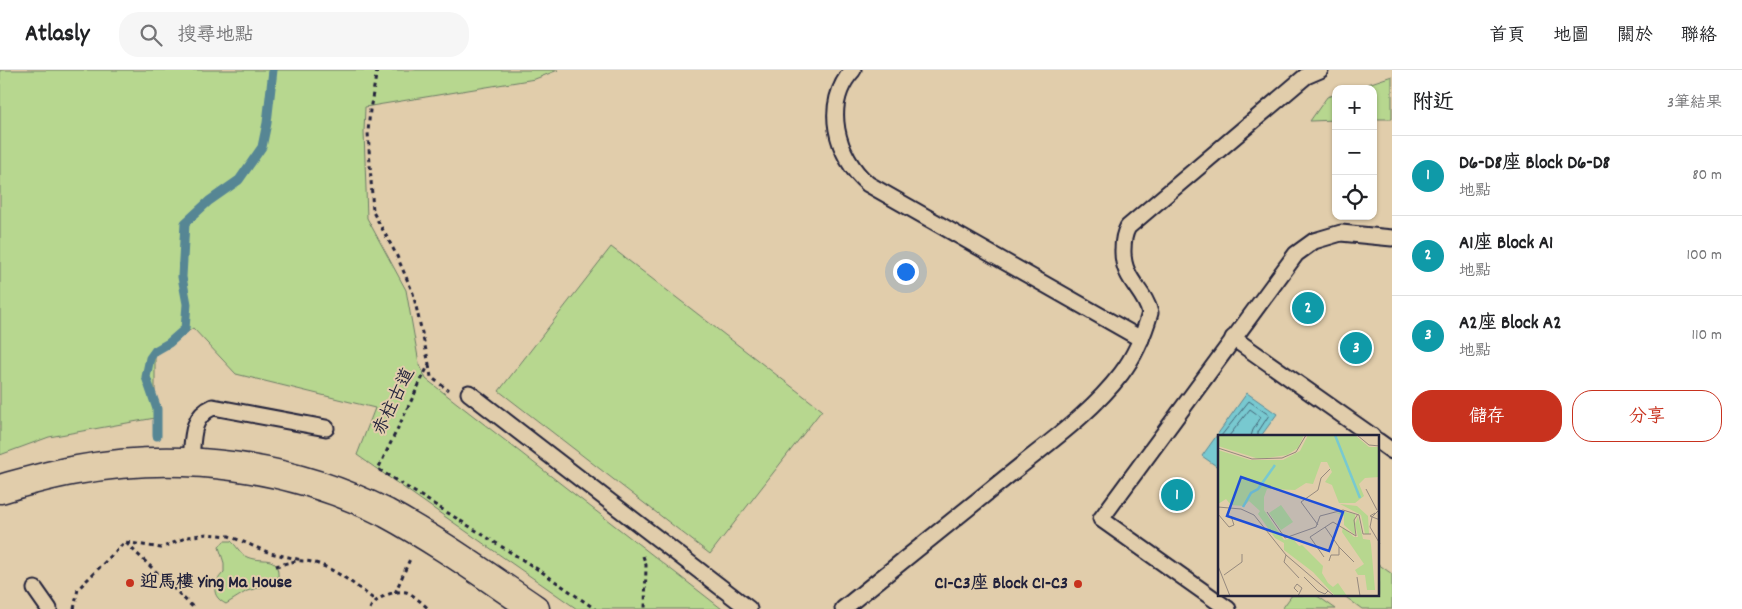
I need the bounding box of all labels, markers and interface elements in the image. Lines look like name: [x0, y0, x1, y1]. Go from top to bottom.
search box: [119, 12, 469, 57]
text: Atlasly: [25, 18, 89, 52]
icon: search: [137, 21, 165, 49]
text: 搜尋地點: [177, 23, 253, 50]
text: 首頁: [1489, 24, 1525, 49]
text: 地圖: [1553, 24, 1589, 49]
text: 關於: [1617, 24, 1653, 49]
text: 聯絡: [1681, 24, 1717, 49]
map controls: [1332, 85, 1377, 220]
button: +: [1332, 85, 1377, 130]
text: 附近: [1412, 89, 1454, 119]
text: 3筆結果: [1667, 92, 1722, 115]
button: −: [1332, 130, 1377, 175]
text: D6-D8座 Block D6-D8: [1459, 151, 1610, 178]
text: 1: [1426, 164, 1430, 187]
text: 80 m: [1692, 164, 1722, 187]
button: locate: [1332, 175, 1377, 220]
text: 地點: [1459, 180, 1491, 203]
text: A1座 Block A1: [1459, 231, 1553, 258]
text: 2: [1425, 244, 1432, 267]
text: 100 m: [1686, 244, 1722, 267]
your location: [893, 259, 919, 285]
text: 地點: [1459, 260, 1491, 283]
pin: 2: [1292, 289, 1324, 327]
text: A2座 Block A2: [1459, 311, 1561, 338]
text: 3: [1424, 324, 1432, 347]
text: 110 m: [1692, 324, 1722, 347]
pin: 3: [1340, 329, 1372, 367]
text: 地點: [1459, 340, 1491, 363]
street label: 赤柱古道: [368, 364, 422, 440]
button: 儲存: [1412, 390, 1562, 442]
button: 分享: [1572, 390, 1722, 442]
inset map: [1218, 435, 1380, 596]
pin: 1: [1161, 476, 1193, 514]
place label: 迎馬樓 Ying Ma House: [140, 571, 292, 596]
place label: C1-C3座 Block C1-C3: [935, 572, 1068, 597]
marker: 迎馬樓 Ying Ma House: [124, 577, 136, 589]
marker: C1-C3座 Block C1-C3: [1072, 578, 1084, 590]

